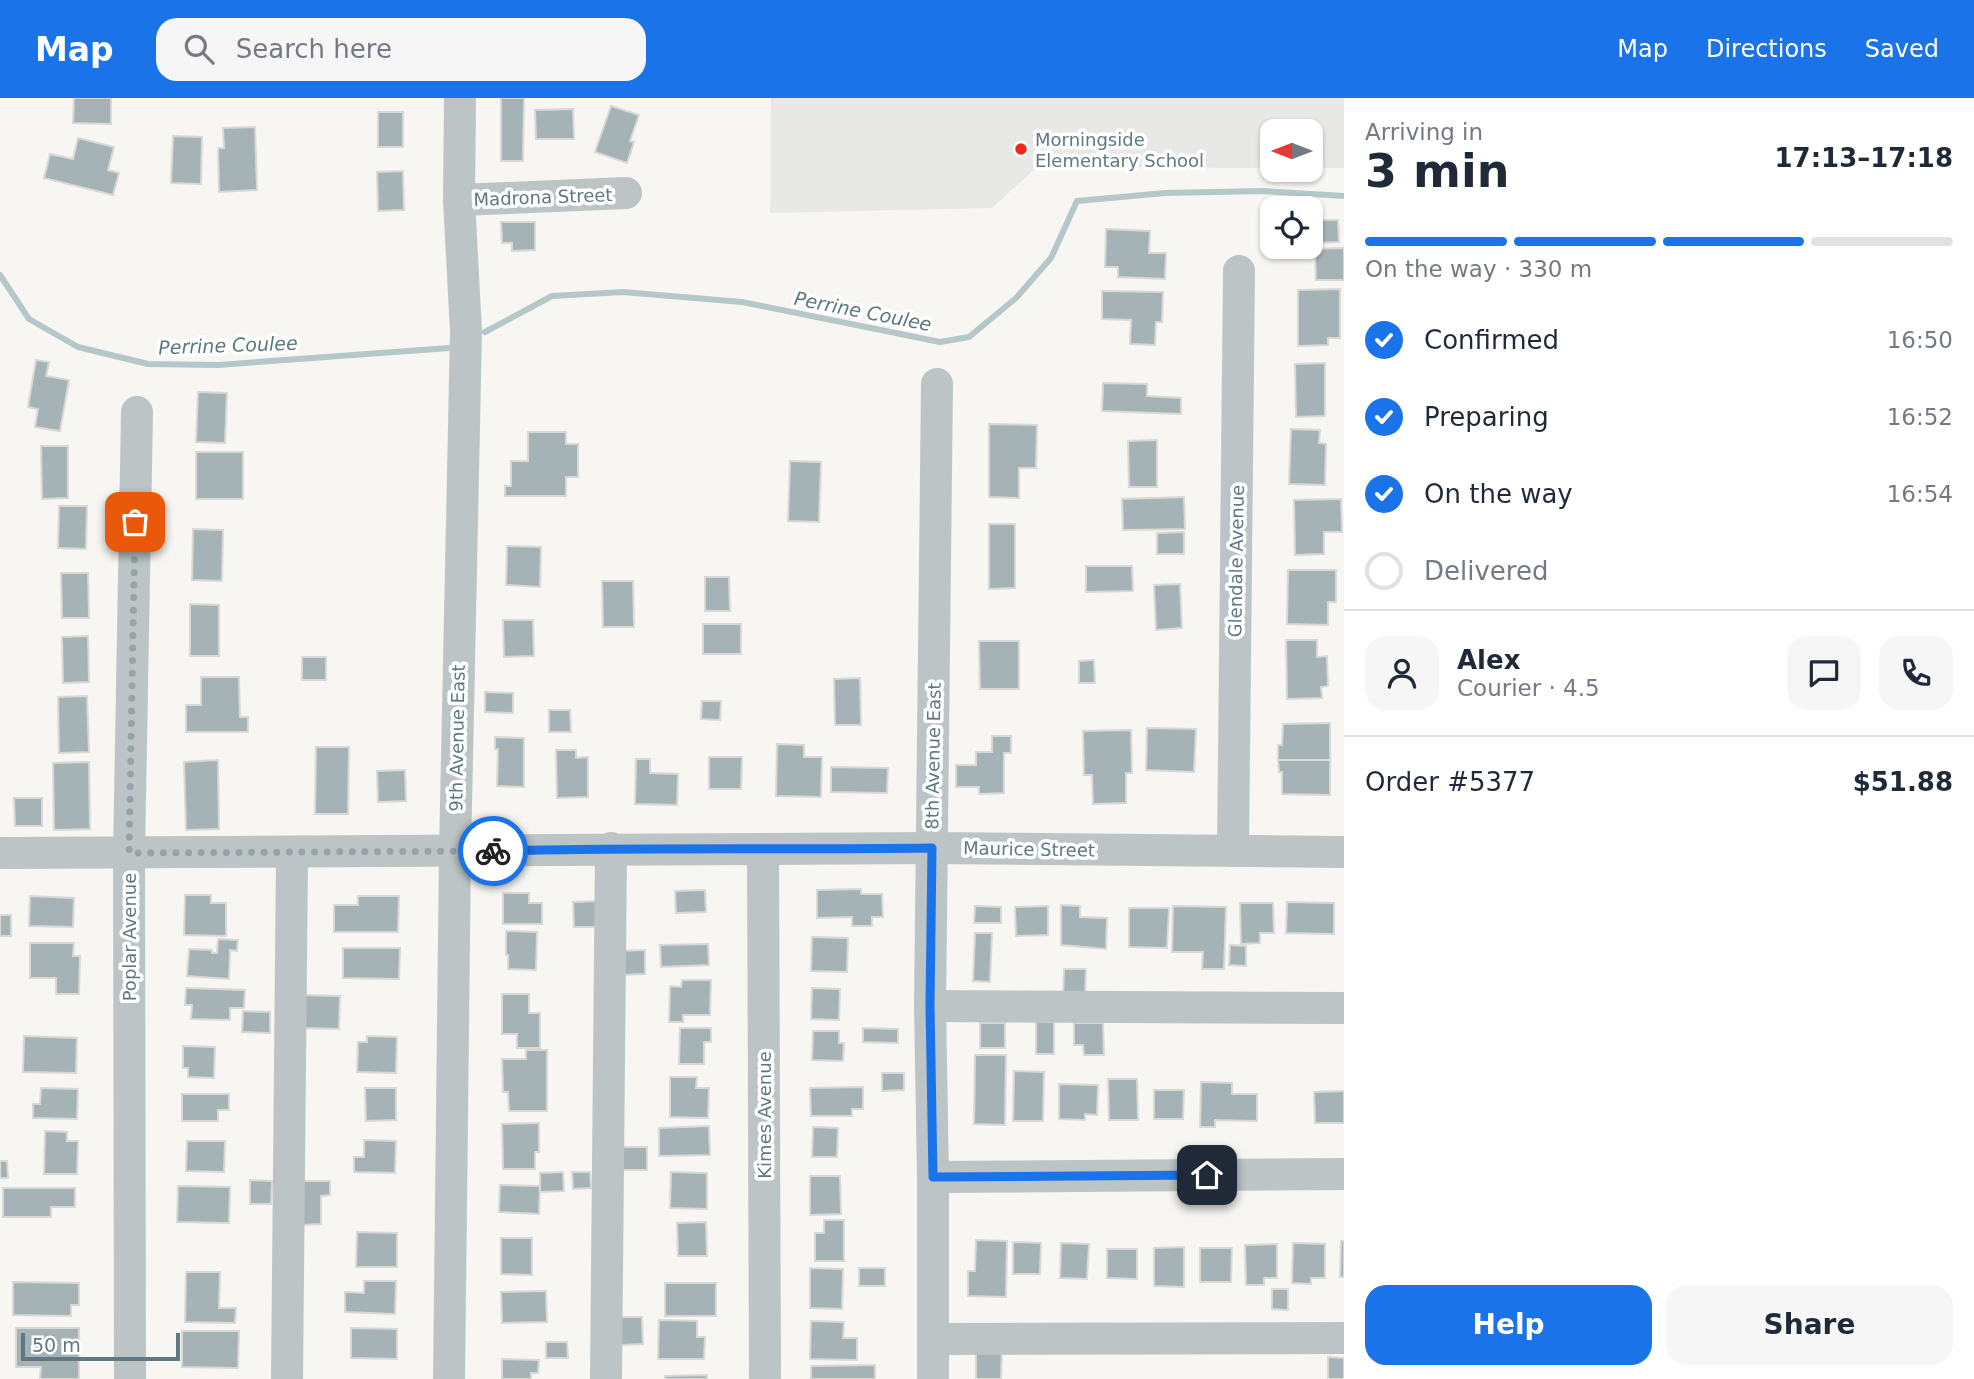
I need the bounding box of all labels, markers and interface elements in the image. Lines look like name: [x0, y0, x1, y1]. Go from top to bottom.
search box: [156, 18, 646, 81]
text: Map: [35, 30, 114, 69]
icon: search: [180, 30, 218, 68]
text: Search here: [236, 34, 392, 64]
text: Map: [1617, 35, 1668, 63]
text: Directions: [1706, 35, 1827, 63]
text: Saved: [1865, 35, 1939, 63]
north arrow: [1260, 119, 1323, 182]
map controls: [1260, 119, 1323, 259]
text: Arriving in: [1365, 119, 1483, 145]
place label: Morningside Elementary School: [1035, 129, 1204, 171]
marker: Morningside Elementary School: [1013, 141, 1029, 157]
text: 17:13–17:18: [1774, 143, 1953, 173]
text: 3 min: [1365, 144, 1509, 198]
street label: Madrona Street: [473, 184, 613, 210]
button: locate: [1260, 196, 1323, 259]
text: On the way · 330 m: [1365, 256, 1592, 282]
water label: Perrine Coulee: [792, 287, 934, 335]
icon: check: [1365, 321, 1403, 359]
text: Confirmed: [1424, 325, 1559, 355]
text: 16:50: [1887, 327, 1953, 353]
water label: Perrine Coulee: [158, 332, 298, 358]
icon: check: [1365, 398, 1403, 436]
text: Preparing: [1424, 402, 1549, 432]
text: 16:52: [1887, 404, 1953, 430]
icon: check: [1365, 475, 1403, 513]
text: On the way: [1424, 479, 1573, 509]
text: 16:54: [1887, 481, 1953, 507]
street label: Glendale Avenue: [1224, 485, 1248, 637]
pin: [105, 492, 165, 552]
icon: bag: [116, 503, 154, 541]
text: Delivered: [1424, 556, 1548, 586]
button: person: [1365, 636, 1439, 710]
button: chat: [1787, 636, 1861, 710]
button: phone: [1879, 636, 1953, 710]
text: Alex: [1457, 645, 1520, 675]
street label: 9th Avenue East: [445, 664, 469, 812]
text: Courier · 4.5: [1457, 675, 1600, 701]
street label: 8th Avenue East: [921, 682, 945, 830]
text: Order #5377: [1365, 767, 1535, 797]
text: $51.88: [1853, 767, 1953, 797]
courier: [458, 816, 528, 886]
icon: bike: [474, 832, 512, 870]
street label: Maurice Street: [963, 837, 1095, 861]
street label: Poplar Avenue: [119, 873, 140, 1001]
street label: Kimes Avenue: [754, 1051, 775, 1179]
pin: [1177, 1145, 1237, 1205]
icon: home: [1188, 1156, 1226, 1194]
button: Help: [1365, 1285, 1652, 1365]
button: Share: [1666, 1285, 1953, 1365]
scale bar: [21, 1330, 180, 1362]
text: 50 m: [32, 1334, 81, 1356]

